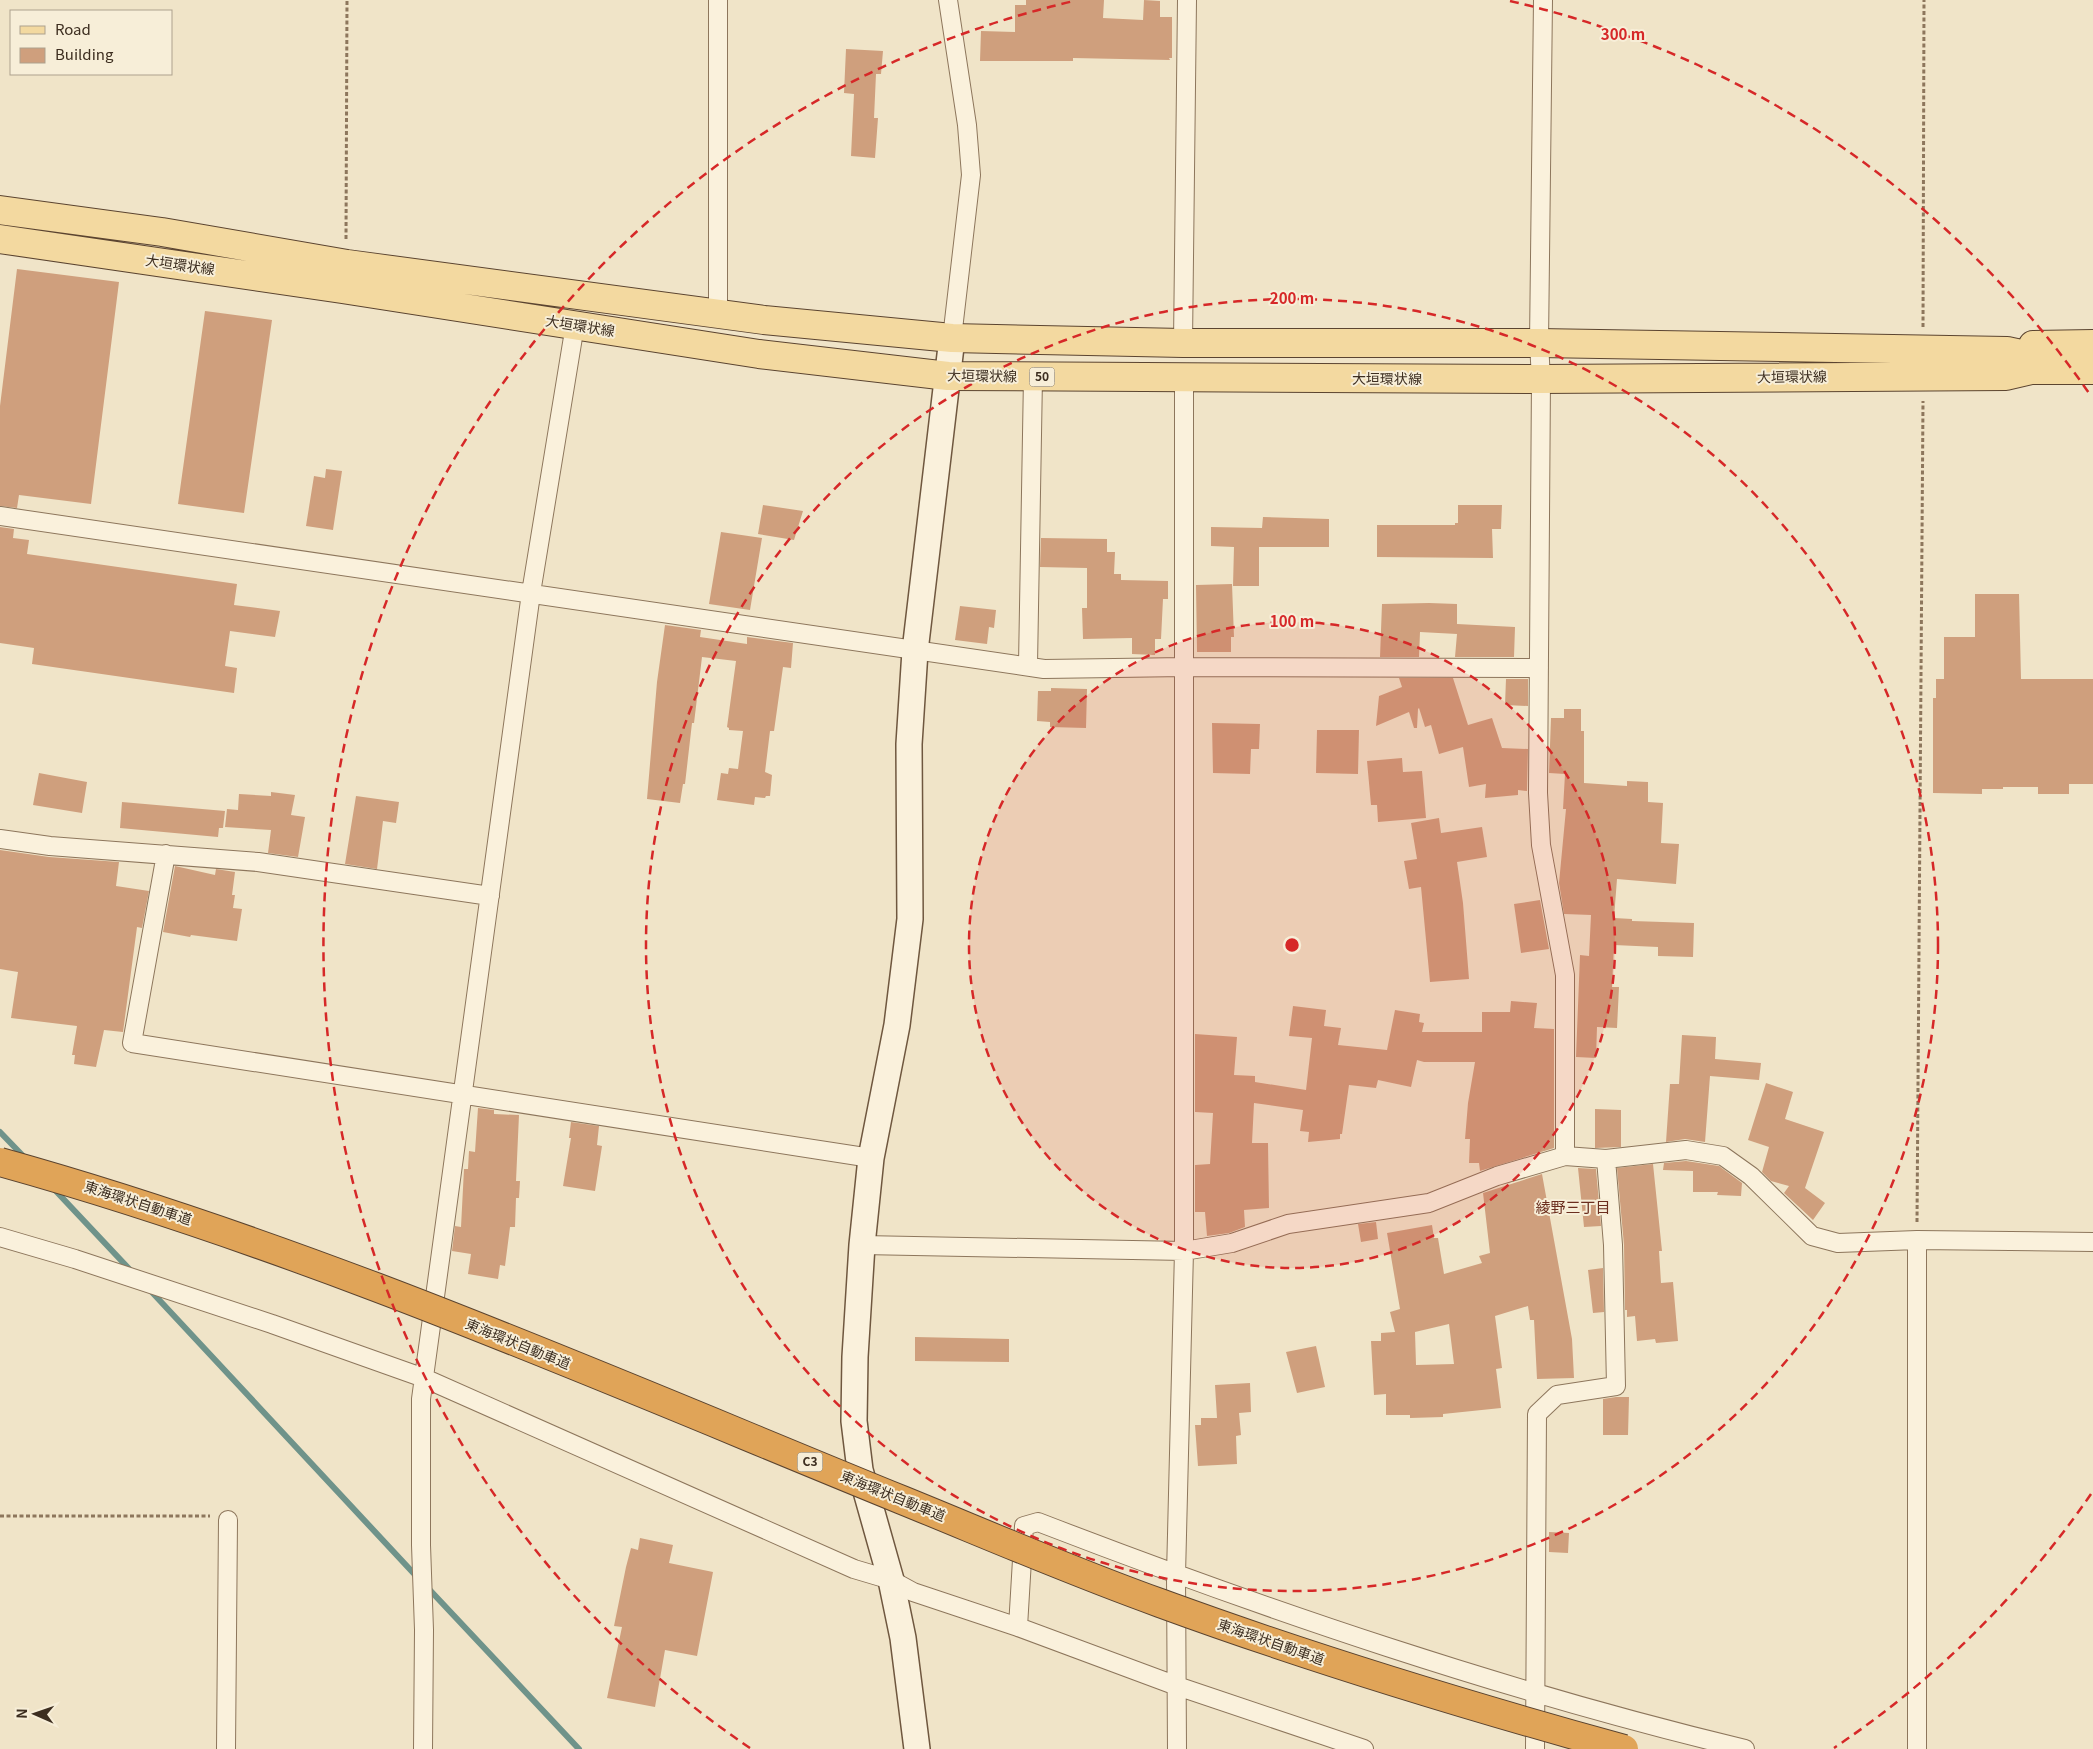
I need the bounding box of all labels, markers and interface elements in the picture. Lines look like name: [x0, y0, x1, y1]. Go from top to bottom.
legend: [10, 10, 172, 75]
text: Road: [55, 18, 91, 39]
text: 300 m: [1601, 23, 1645, 44]
text: Building: [55, 43, 114, 64]
street label: 大垣環状線: [144, 249, 216, 279]
text: 200 m: [1270, 287, 1314, 308]
street label: 大垣環状線: [544, 310, 616, 340]
street label: 大垣環状線: [947, 364, 1017, 386]
street label: 大垣環状線: [1757, 365, 1827, 387]
road number: 50: [1030, 368, 1054, 387]
street label: 大垣環状線: [1352, 368, 1422, 388]
text: 100 m: [1270, 610, 1314, 631]
centre of rings: [1283, 936, 1301, 954]
street label: 東海環状自動車道: [82, 1175, 195, 1229]
district label: 綾野三丁目: [1535, 1196, 1611, 1217]
street label: 東海環状自動車道: [463, 1313, 574, 1373]
road number: C3: [798, 1452, 822, 1471]
street label: 東海環状自動車道: [838, 1465, 949, 1525]
street label: 東海環状自動車道: [1215, 1613, 1328, 1669]
north arrow: [10, 1689, 60, 1739]
text: N: [11, 1708, 31, 1719]

